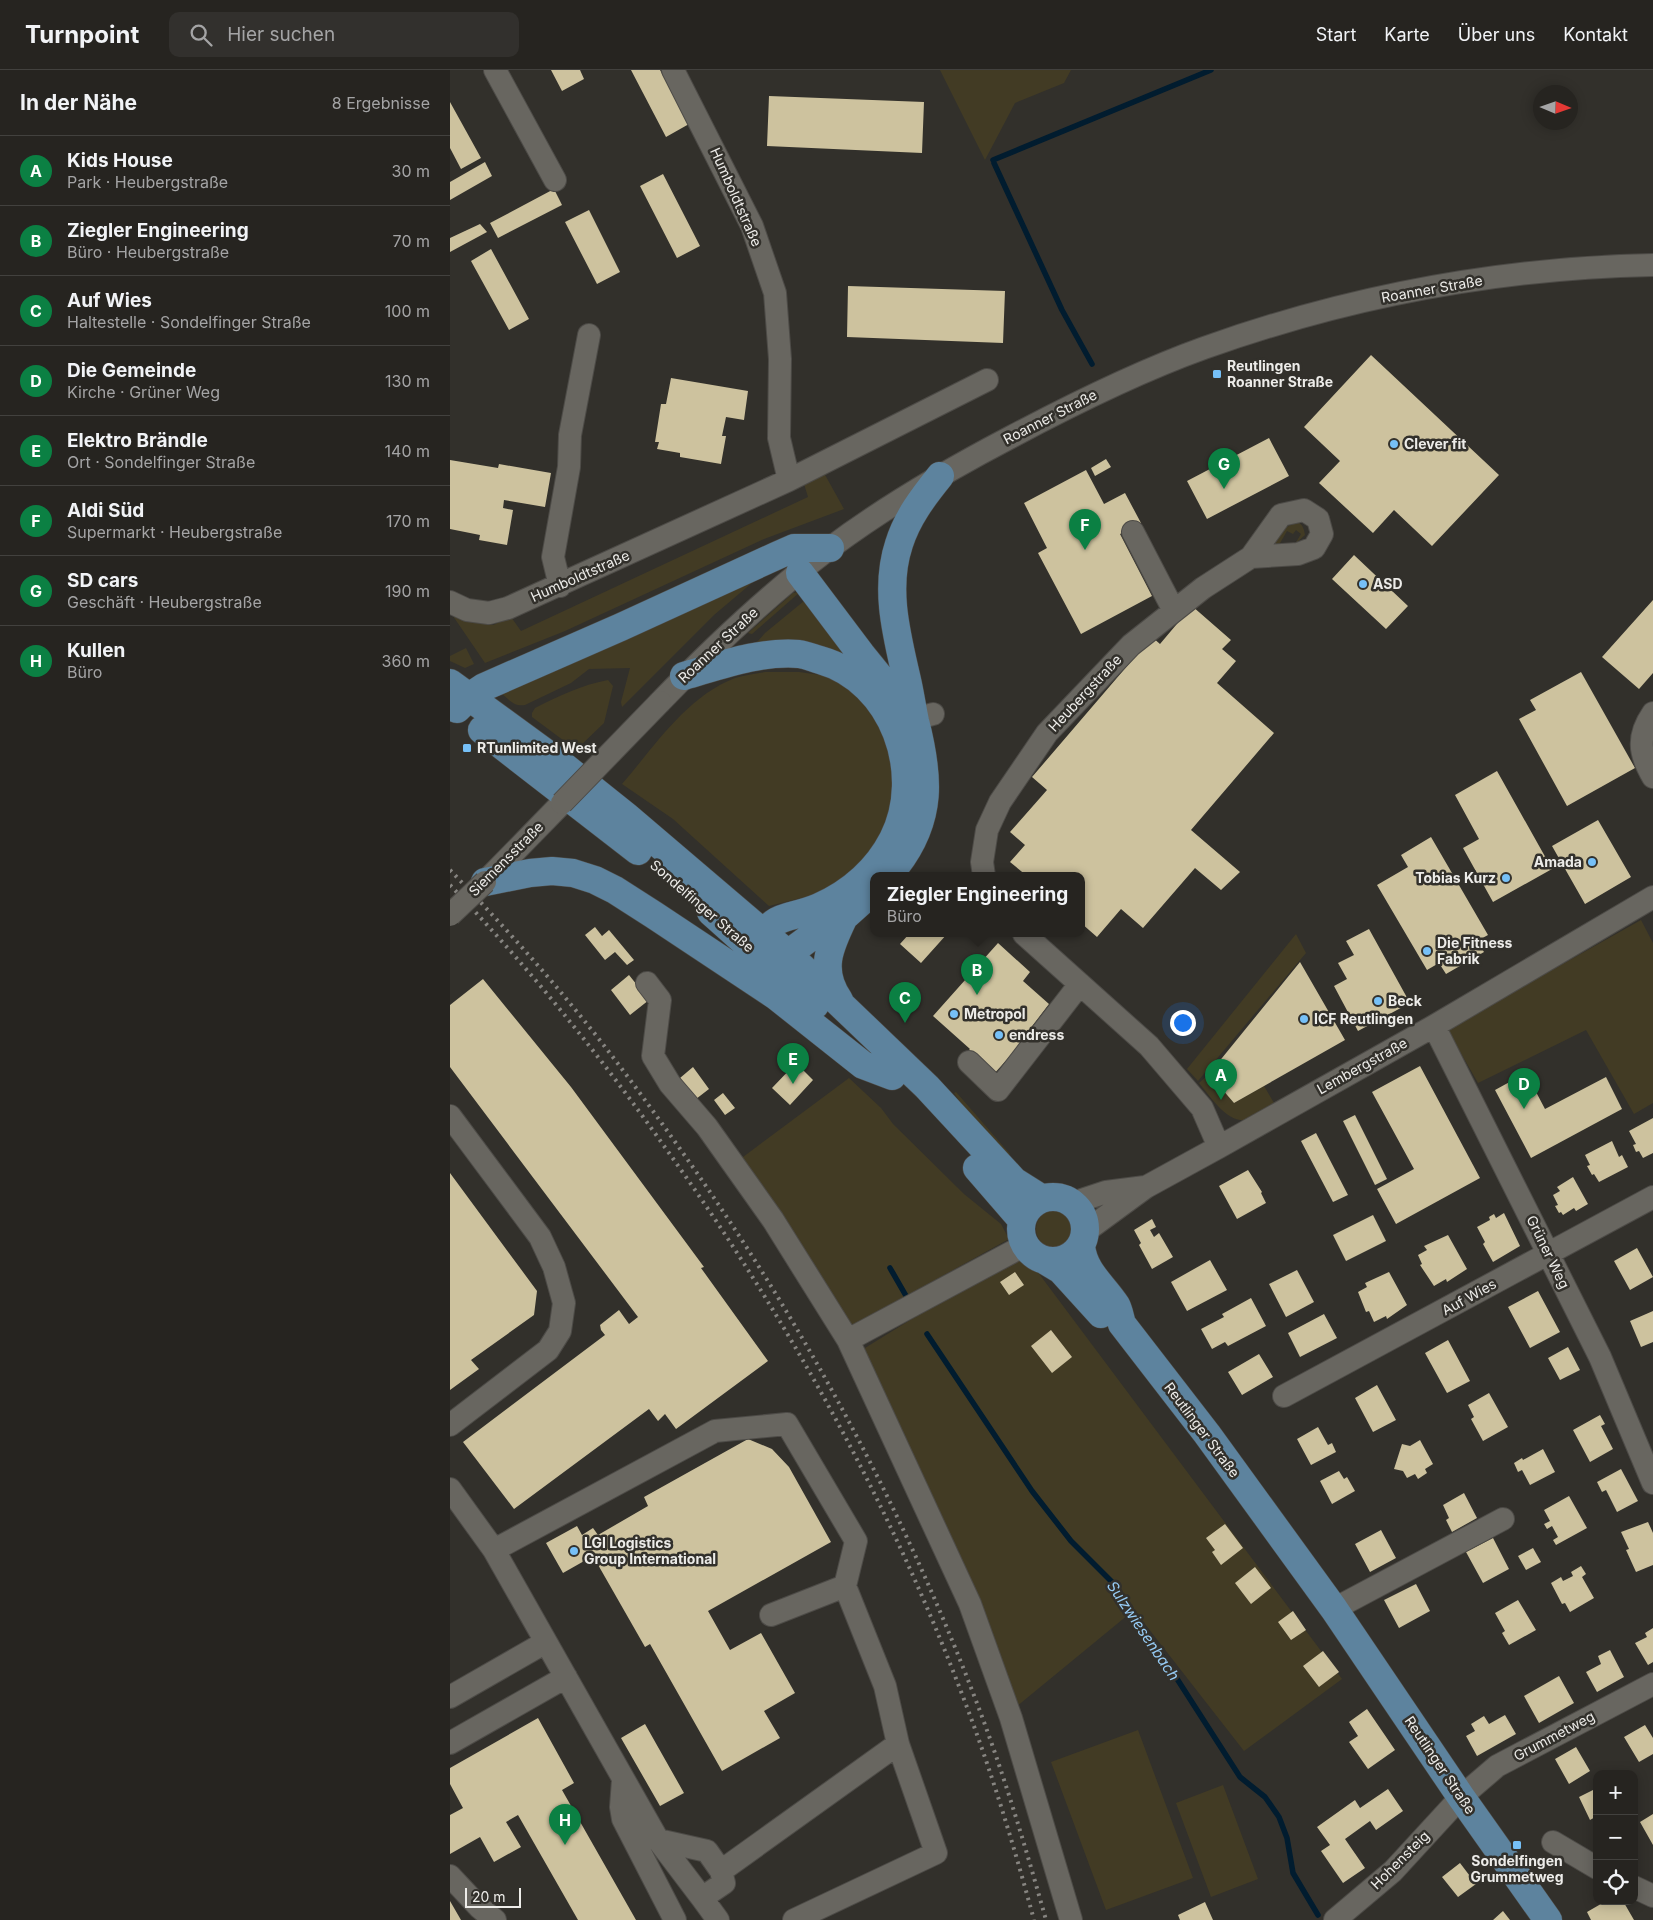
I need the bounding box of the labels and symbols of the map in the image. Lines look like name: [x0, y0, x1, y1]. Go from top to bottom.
north arrow: [1533, 85, 1578, 130]
street label: Humboldtstraße: [707, 145, 766, 249]
street label: Roanner Straße: [1380, 271, 1484, 306]
place label: Reutlingen Roanner Straße: [1227, 357, 1333, 390]
marker: Reutlingen Roanner Straße: [1211, 368, 1223, 380]
street label: Roanner Straße: [1000, 386, 1099, 447]
place label: Clever fit: [1404, 435, 1466, 452]
marker: Clever fit: [1388, 438, 1400, 450]
pin: G: [1208, 448, 1240, 489]
pin: F: [1069, 509, 1101, 550]
street label: Humboldtstraße: [528, 546, 632, 605]
place label: ASD: [1373, 575, 1403, 592]
marker: ASD: [1357, 578, 1369, 590]
street label: Roanner Straße: [674, 603, 761, 686]
street label: Heubergstraße: [1045, 651, 1125, 735]
place label: RTunlimited West: [477, 739, 597, 756]
marker: RTunlimited West: [461, 742, 473, 754]
street label: Siemensstraße: [465, 818, 546, 899]
place label: Amada: [1534, 853, 1582, 870]
street label: Sondelfinger Straße: [647, 856, 758, 955]
marker: Amada: [1586, 856, 1598, 868]
place label: Tobias Kurz: [1415, 869, 1496, 886]
marker: Tobias Kurz: [1500, 872, 1512, 884]
place label: Die Fitness Fabrik: [1437, 934, 1513, 967]
marker: Die Fitness Fabrik: [1421, 945, 1433, 957]
pin: B: [961, 954, 993, 995]
pin: C: [889, 982, 921, 1023]
place label: Beck: [1388, 992, 1423, 1009]
marker: Beck: [1372, 995, 1384, 1007]
place label: Metropol: [964, 1005, 1026, 1022]
marker: Metropol: [948, 1008, 960, 1020]
your location: [1170, 1010, 1196, 1036]
place label: ICF Reutlingen: [1314, 1010, 1413, 1027]
marker: ICF Reutlingen: [1298, 1013, 1310, 1025]
place label: endress: [1009, 1026, 1064, 1043]
marker: endress: [993, 1029, 1005, 1041]
street label: Lembergstraße: [1314, 1034, 1410, 1097]
pin: E: [777, 1043, 809, 1084]
pin: A: [1205, 1059, 1237, 1100]
pin: D: [1508, 1068, 1540, 1109]
street label: Grüner Weg: [1523, 1212, 1574, 1291]
street label: Auf Wies: [1438, 1275, 1499, 1318]
street label: Reutlinger Straße: [1161, 1379, 1244, 1480]
place label: LGI Logistics Group International: [584, 1534, 716, 1567]
marker: LGI Logistics Group International: [568, 1545, 580, 1557]
water label: Sulzwiesenbach: [1103, 1577, 1184, 1684]
street label: Grummetweg: [1510, 1707, 1597, 1764]
street label: Reutlinger Straße: [1401, 1713, 1479, 1817]
pin: H: [549, 1804, 581, 1845]
street label: Hohensteig: [1367, 1827, 1432, 1892]
marker: Sondelfingen Grummetweg: [1511, 1839, 1523, 1851]
place label: Sondelfingen Grummetweg: [1470, 1852, 1564, 1885]
scale bar: [465, 1885, 521, 1908]

